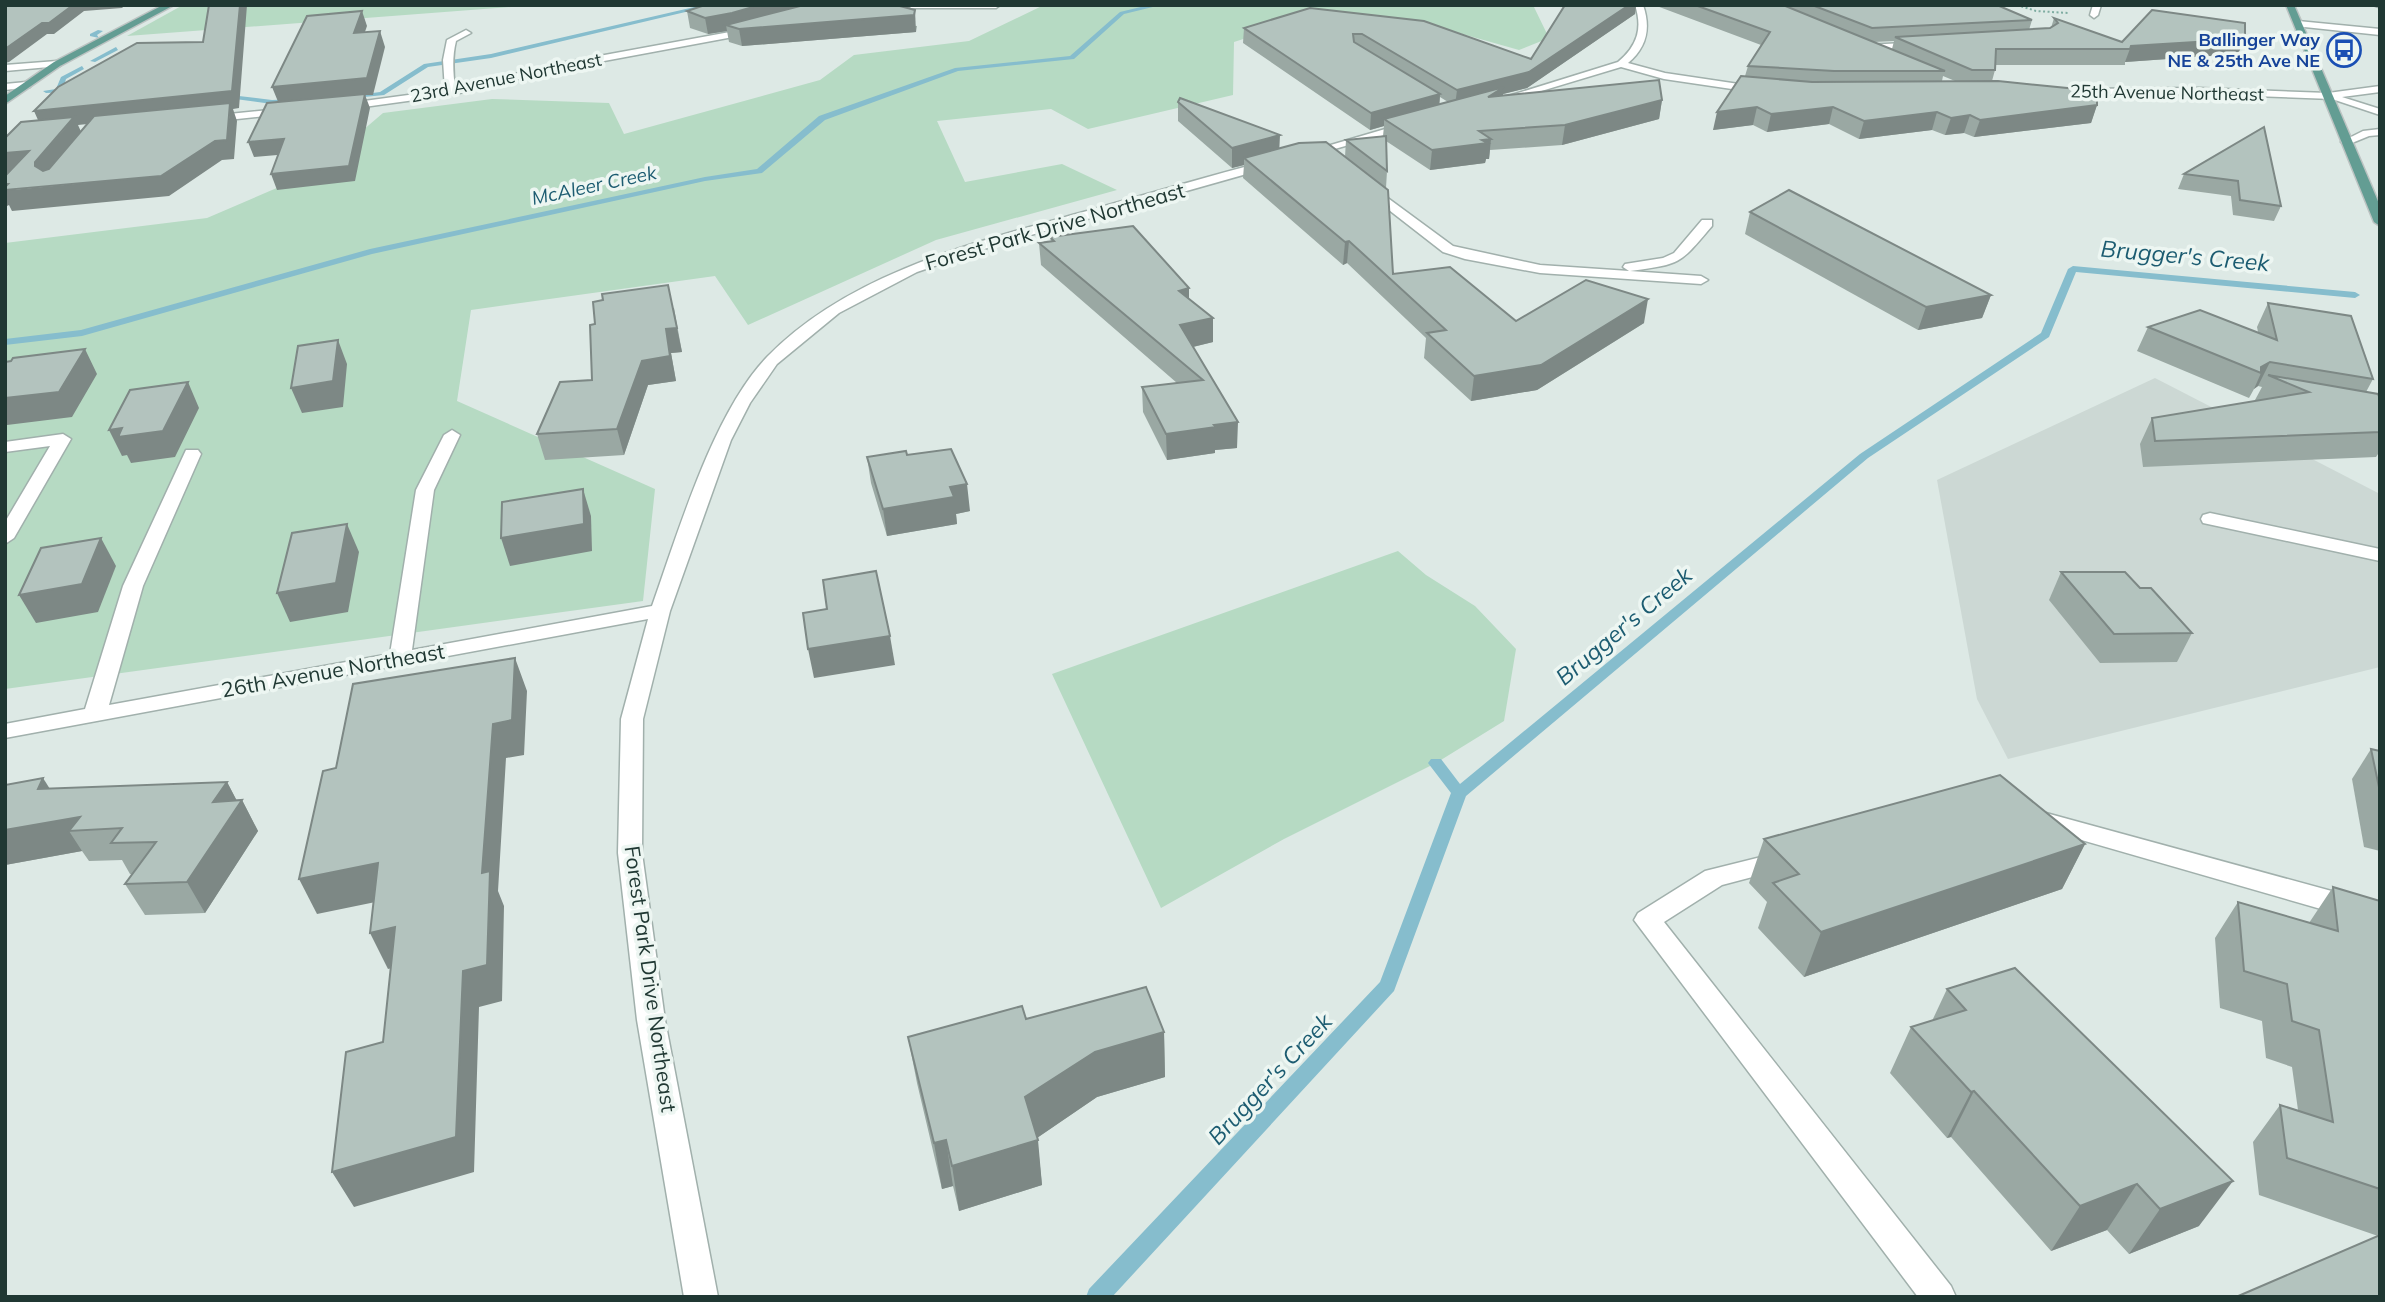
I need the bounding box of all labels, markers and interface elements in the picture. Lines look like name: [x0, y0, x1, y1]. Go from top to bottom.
place label: Ballinger Way NE & 25th Ave NE: [2168, 28, 2320, 72]
bus stop icon: Ballinger Way NE & 25th Ave NE: [2325, 31, 2363, 69]
street label: 23rd Avenue Northeast: [408, 48, 603, 107]
street label: 25th Avenue Northeast: [2070, 79, 2264, 106]
water label: McAleer Creek: [529, 160, 660, 210]
street label: Forest Park Drive Northeast: [922, 177, 1187, 276]
water label: Brugger's Creek: [2100, 234, 2272, 277]
water label: Brugger's Creek: [1550, 559, 1699, 691]
street label: 26th Avenue Northeast: [219, 638, 446, 702]
street label: Forest Park Drive Northeast: [619, 844, 683, 1114]
water label: Brugger's Creek: [1201, 1006, 1339, 1150]

